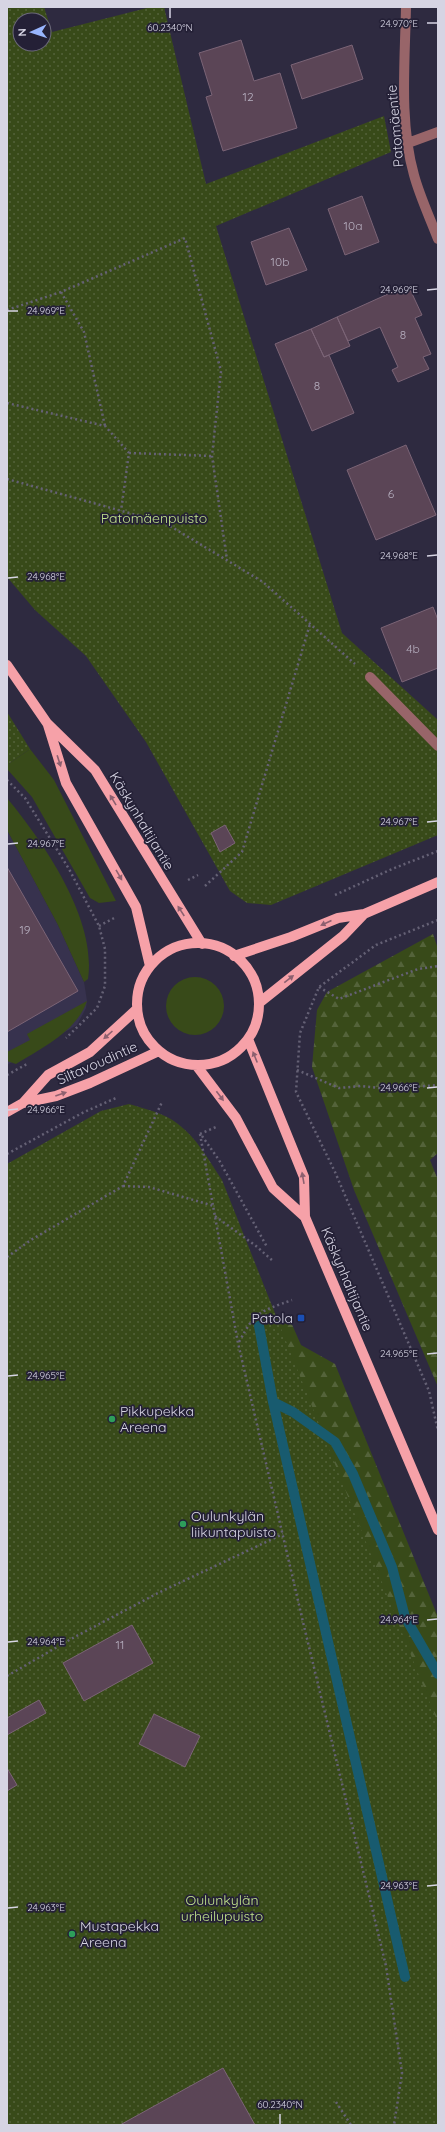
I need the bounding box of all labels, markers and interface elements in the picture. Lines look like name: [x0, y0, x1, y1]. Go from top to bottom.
north arrow: [12, 12, 52, 52]
text: 24.970°E: [380, 17, 418, 30]
text: 60.2340°N: [147, 21, 193, 34]
text: N: [15, 28, 29, 37]
street label: Patomäentie: [382, 84, 408, 168]
house number: 12: [242, 89, 254, 104]
house number: 10a: [344, 218, 362, 233]
house number: 10b: [271, 254, 289, 269]
text: 24.969°E: [380, 283, 418, 296]
text: 24.969°E: [27, 304, 65, 317]
house number: 8: [400, 327, 406, 342]
house number: 8: [314, 378, 320, 393]
house number: 6: [388, 486, 395, 501]
park label: Patomäenpuisto: [101, 509, 207, 527]
text: 24.968°E: [380, 549, 418, 562]
text: 24.968°E: [27, 570, 65, 583]
house number: 4b: [406, 641, 420, 656]
one-way arrow: [56, 755, 62, 767]
street label: Käskynhaltijantie: [106, 769, 178, 873]
one-way arrow: [109, 795, 117, 805]
text: 24.967°E: [380, 815, 418, 828]
text: 24.967°E: [27, 837, 65, 850]
one-way arrow: [116, 869, 123, 881]
one-way arrow: [177, 906, 185, 916]
one-way arrow: [320, 920, 332, 926]
house number: 19: [19, 922, 31, 937]
one-way arrow: [284, 974, 295, 983]
one-way arrow: [103, 1031, 114, 1040]
street label: Siltavoudintie: [54, 1037, 140, 1089]
one-way arrow: [252, 1052, 258, 1063]
text: 24.966°E: [380, 1081, 418, 1094]
one-way arrow: [55, 1091, 67, 1097]
one-way arrow: [215, 1091, 223, 1101]
text: 24.966°E: [27, 1103, 65, 1116]
one-way arrow: [299, 1172, 305, 1184]
street label: Käskynhaltijantie: [317, 1224, 377, 1334]
place label: Patola: [251, 1309, 293, 1327]
marker: Patola: [296, 1313, 306, 1323]
text: 24.965°E: [380, 1347, 418, 1360]
text: 24.965°E: [27, 1369, 65, 1382]
place label: Pikkupekka Areena: [120, 1402, 194, 1436]
marker: Pikkupekka Areena: [107, 1414, 117, 1424]
place label: Oulunkylän liikuntapuisto: [191, 1507, 276, 1541]
marker: Oulunkylän liikuntapuisto: [178, 1519, 188, 1529]
text: 24.964°E: [380, 1613, 418, 1626]
text: 24.964°E: [27, 1635, 65, 1648]
house number: 11: [116, 1637, 124, 1652]
text: 24.963°E: [380, 1879, 418, 1892]
park label: Oulunkylän urheilupuisto: [181, 1891, 263, 1925]
text: 24.963°E: [27, 1901, 65, 1914]
place label: Mustapekka Areena: [80, 1917, 159, 1951]
marker: Mustapekka Areena: [67, 1929, 77, 1939]
text: 60.2340°N: [257, 2098, 303, 2111]

